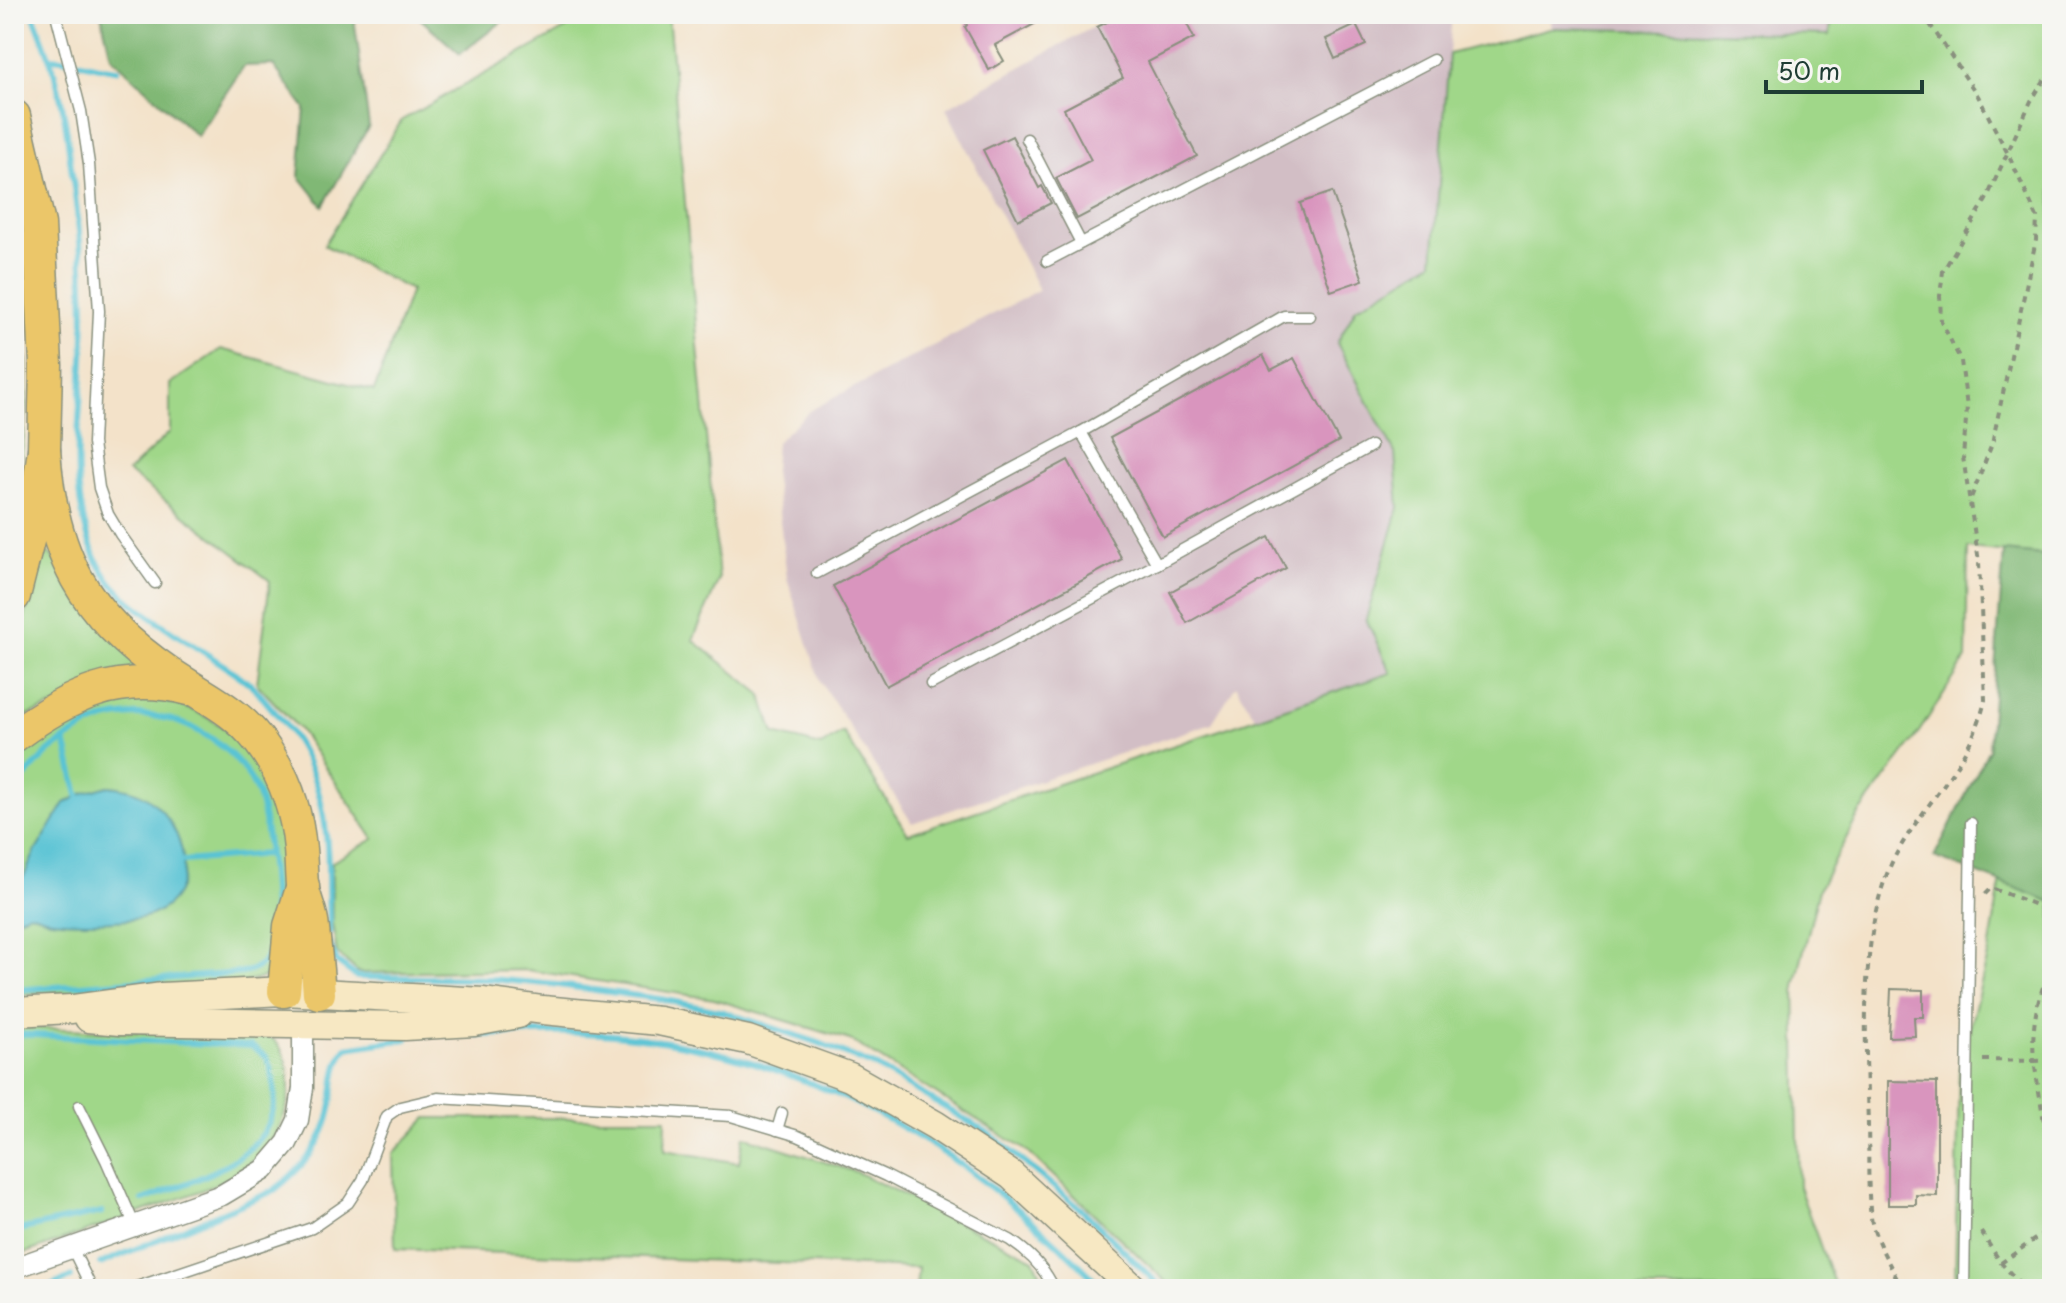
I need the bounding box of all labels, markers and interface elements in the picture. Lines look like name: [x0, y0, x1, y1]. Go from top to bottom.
scale bar: [1766, 44, 1922, 94]
text: 50 m: [1778, 52, 1840, 88]

